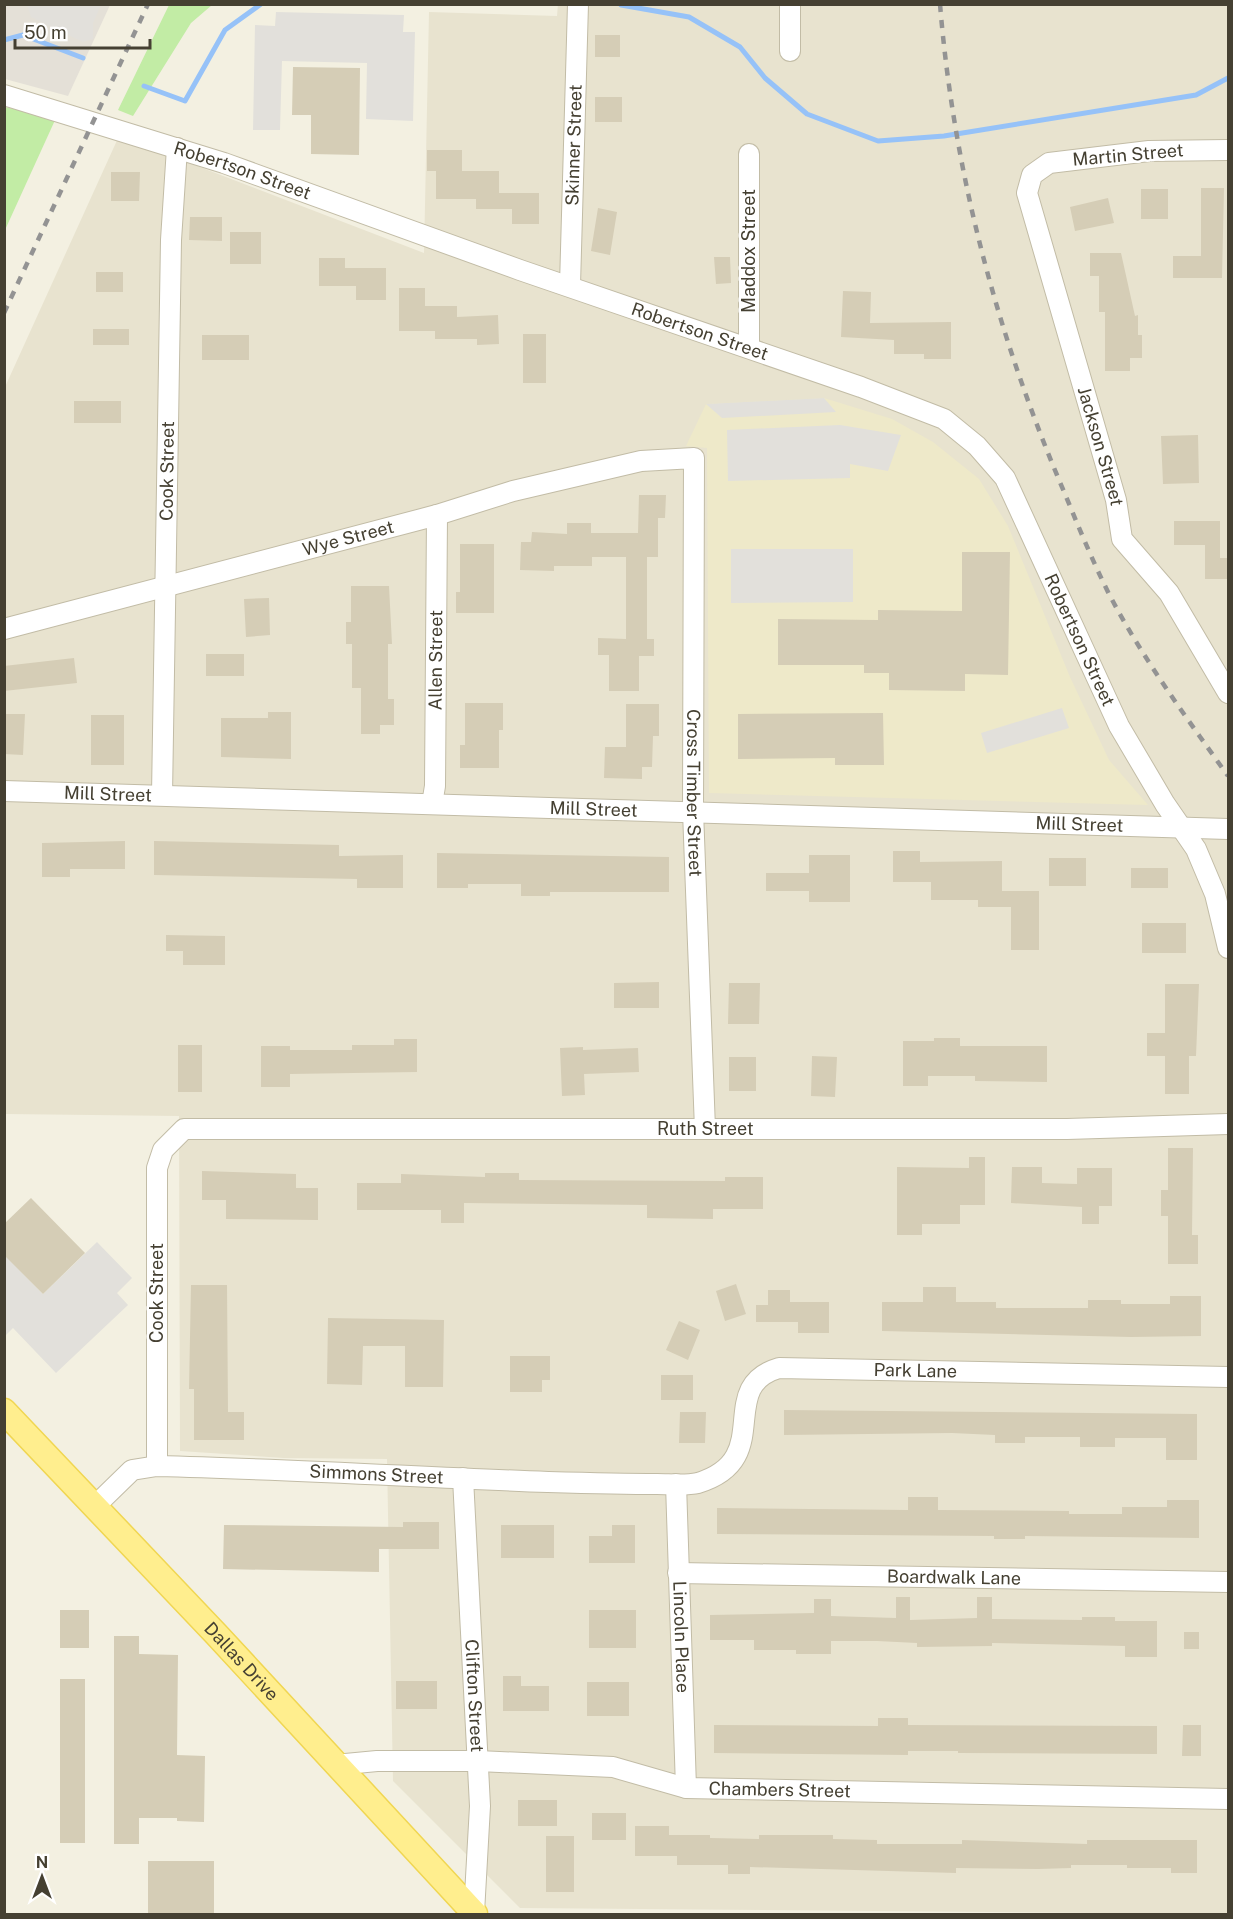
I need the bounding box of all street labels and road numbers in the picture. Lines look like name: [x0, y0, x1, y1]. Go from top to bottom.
street label: Skinner Street: [561, 84, 586, 206]
street label: Robertson Street: [171, 137, 314, 204]
street label: Martin Street: [1071, 139, 1184, 170]
street label: Maddox Street: [738, 189, 759, 313]
street label: Robertson Street: [629, 298, 771, 364]
street label: Jackson Street: [1074, 384, 1128, 507]
street label: Cook Street: [155, 421, 178, 521]
street label: Wye Street: [300, 516, 396, 560]
street label: Robertson Street: [1040, 570, 1119, 709]
street label: Allen Street: [425, 610, 446, 711]
street label: Cross Timber Street: [683, 709, 706, 877]
street label: Mill Street: [64, 782, 152, 806]
street label: Mill Street: [549, 797, 638, 821]
street label: Mill Street: [1035, 812, 1124, 836]
street label: Ruth Street: [657, 1118, 754, 1139]
street label: Cook Street: [146, 1243, 167, 1343]
street label: Park Lane: [873, 1359, 957, 1382]
street label: Simmons Street: [309, 1460, 444, 1488]
street label: Boardwalk Lane: [887, 1565, 1021, 1589]
street label: Lincoln Place: [669, 1580, 694, 1693]
street label: Dallas Drive: [200, 1617, 283, 1705]
street label: Clifton Street: [461, 1639, 488, 1753]
street label: Chambers Street: [708, 1777, 851, 1801]

